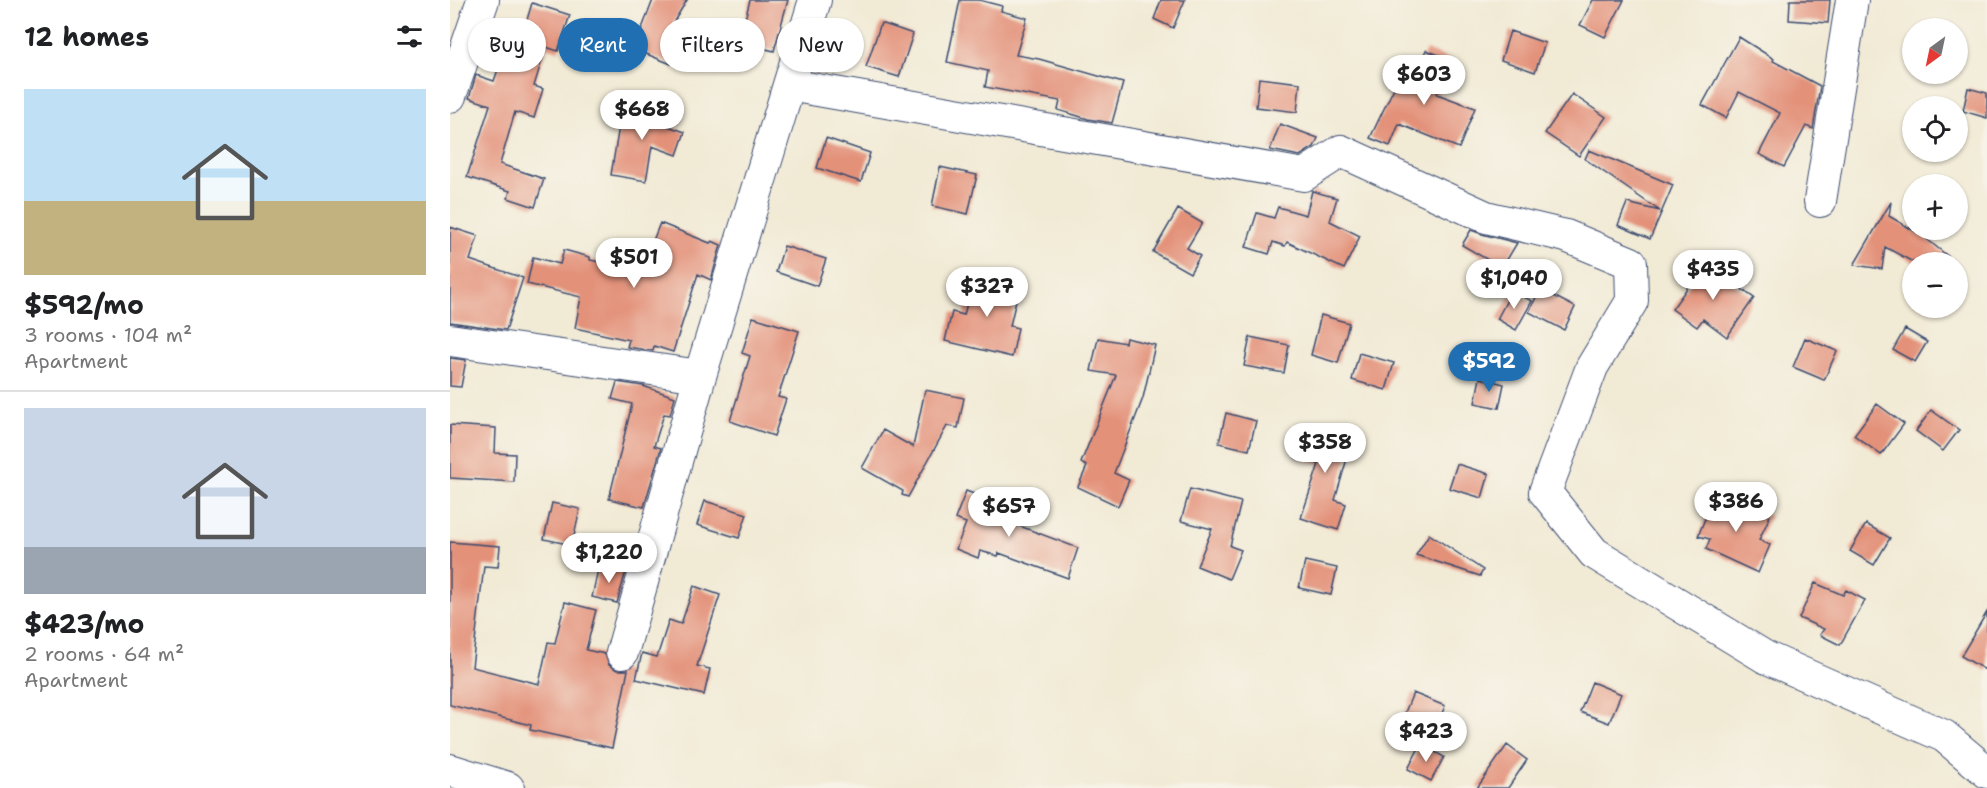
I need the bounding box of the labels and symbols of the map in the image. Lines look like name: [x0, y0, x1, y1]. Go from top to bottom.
north arrow: [1902, 18, 1968, 84]
pin: $603: [1388, 55, 1460, 106]
pin: $668: [606, 90, 678, 141]
pin: $501: [598, 238, 670, 289]
pin: $435: [1677, 250, 1749, 301]
pin: $1,040: [1465, 259, 1563, 310]
pin: $327: [951, 267, 1023, 318]
pin: $592: [1453, 342, 1525, 393]
pin: $358: [1289, 423, 1361, 474]
pin: $386: [1700, 482, 1772, 533]
pin: $657: [973, 487, 1045, 538]
pin: $1,220: [560, 533, 658, 584]
pin: $423: [1390, 712, 1462, 763]

